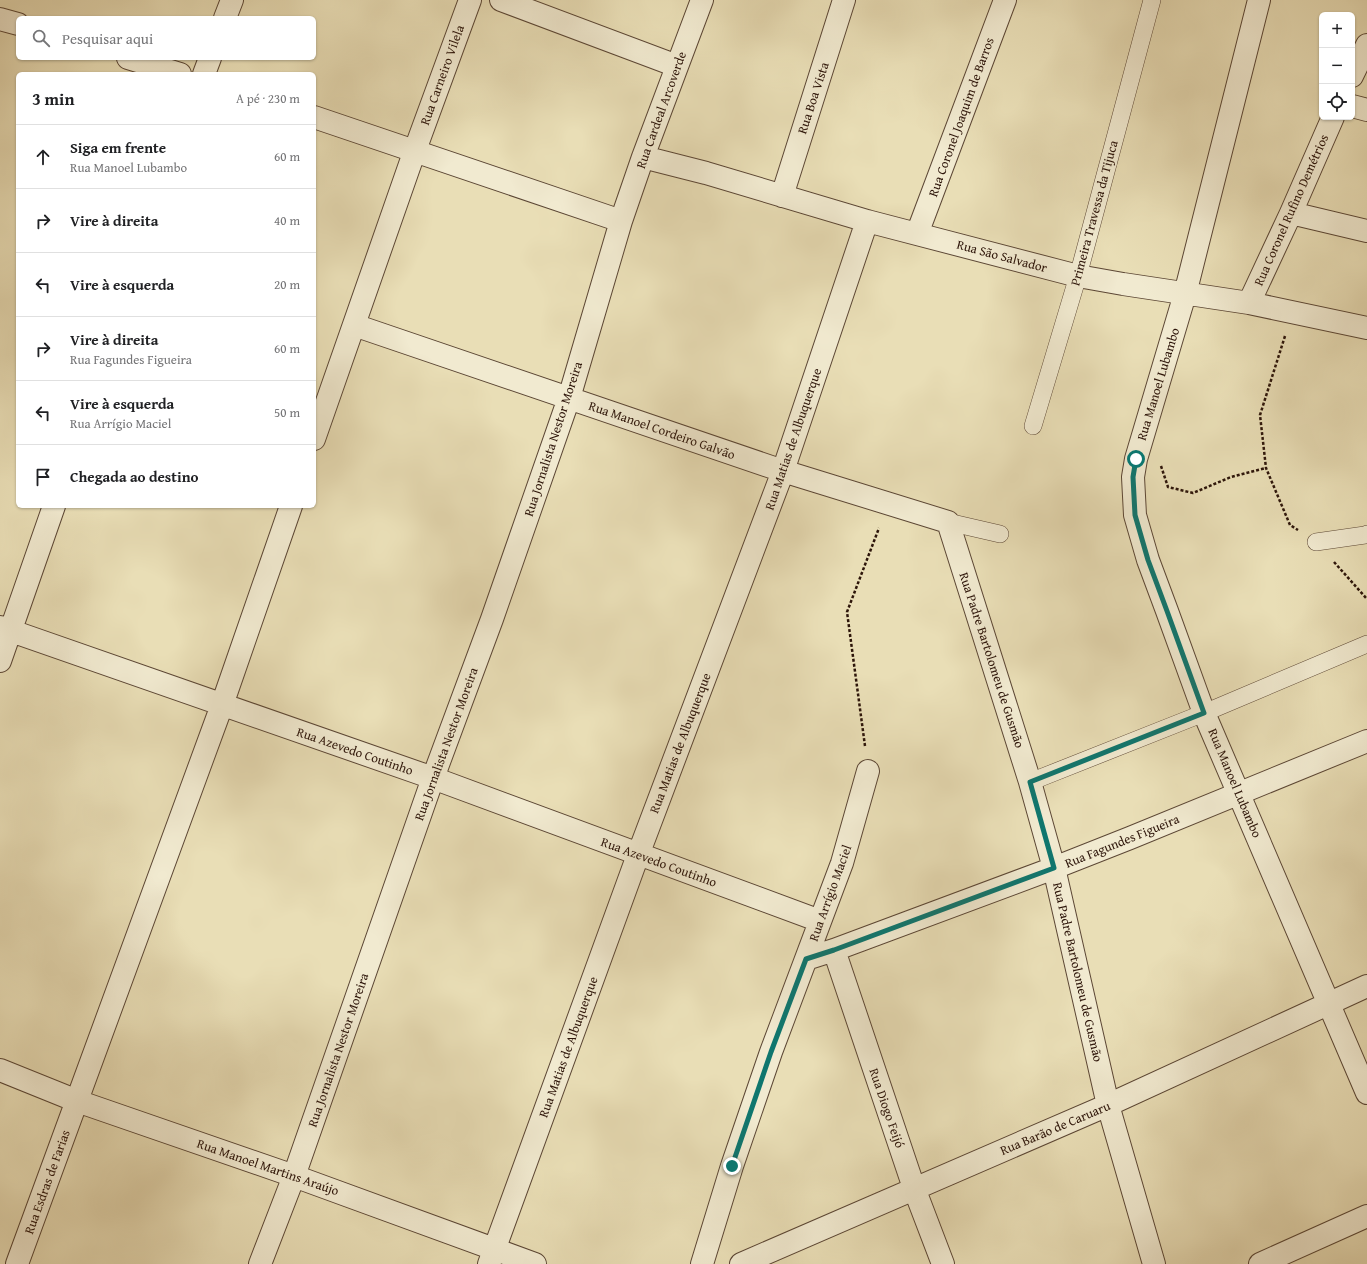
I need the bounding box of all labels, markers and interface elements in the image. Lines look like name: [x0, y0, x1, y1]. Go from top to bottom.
map controls: [1319, 12, 1355, 120]
button: +: [1319, 12, 1355, 48]
search box: [16, 16, 316, 60]
street label: Rua Carneiro Vilela: [415, 21, 469, 128]
icon: search: [30, 27, 52, 49]
text: Pesquisar aqui: [62, 28, 153, 49]
street label: Rua Coronel Joaquim de Barros: [923, 35, 999, 199]
button: −: [1319, 48, 1355, 84]
street label: Rua Cardeal Arcoverde: [631, 49, 691, 171]
street label: Rua Boa Vista: [792, 59, 834, 136]
button: locate: [1319, 84, 1355, 120]
text: 3 min: [32, 86, 74, 111]
text: A pé · 230 m: [236, 89, 300, 108]
street label: Rua Coronel Rufino Demétrios: [1249, 131, 1333, 289]
text: Siga em frente: [70, 137, 166, 158]
street label: Primeira Travessa da Tijuca: [1065, 137, 1123, 288]
icon: ahead: [32, 146, 54, 168]
text: 60 m: [274, 147, 300, 166]
text: Rua Manoel Lubambo: [70, 158, 187, 177]
icon: right: [32, 210, 54, 232]
text: Vire à direita: [70, 210, 158, 231]
text: 40 m: [274, 211, 300, 230]
street label: Rua São Salvador: [955, 235, 1050, 277]
icon: left: [32, 274, 54, 296]
text: Vire à esquerda: [70, 274, 174, 295]
text: 20 m: [274, 275, 300, 294]
street label: Rua Manoel Lubambo: [1132, 325, 1184, 443]
text: Vire à direita: [70, 329, 158, 350]
icon: right: [32, 338, 54, 360]
text: 60 m: [274, 339, 300, 358]
text: Rua Fagundes Figueira: [70, 350, 192, 369]
street label: Rua Jornalista Nestor Moreira: [519, 358, 587, 519]
street label: Rua Matias de Albuquerque: [760, 365, 826, 513]
text: Vire à esquerda: [70, 393, 174, 414]
street label: Rua Manoel Cordeiro Galvão: [586, 396, 738, 464]
icon: left: [32, 402, 54, 424]
text: 50 m: [274, 403, 300, 422]
text: Rua Arrígio Maciel: [70, 414, 171, 433]
route start: [1127, 450, 1145, 468]
icon: arrive: [32, 466, 54, 488]
text: Chegada ao destino: [70, 466, 198, 487]
street label: Rua Padre Bartolomeu de Gusmão: [955, 570, 1030, 751]
street label: Rua Jornalista Nestor Moreira: [409, 664, 483, 823]
street label: Rua Matias de Albuquerque: [644, 670, 716, 816]
street label: Rua Azevedo Coutinho: [294, 722, 416, 780]
street label: Rua Manoel Lubambo: [1203, 725, 1267, 841]
street label: Rua Fagundes Figueira: [1062, 809, 1183, 873]
street label: Rua Azevedo Coutinho: [598, 832, 720, 892]
street label: Rua Arrígio Maciel: [804, 842, 856, 944]
street label: Rua Padre Bartolomeu de Gusmão: [1048, 880, 1108, 1064]
street label: Rua Jornalista Nestor Moreira: [303, 970, 374, 1130]
street label: Rua Matias de Albuquerque: [534, 974, 602, 1120]
street label: Rua Diogo Feijó: [864, 1065, 910, 1151]
street label: Rua Barão de Caruaru: [997, 1096, 1113, 1160]
street label: Rua Esdras de Farias: [19, 1127, 75, 1237]
street label: Rua Manoel Martins Araújo: [194, 1134, 342, 1200]
route end: [723, 1157, 741, 1175]

